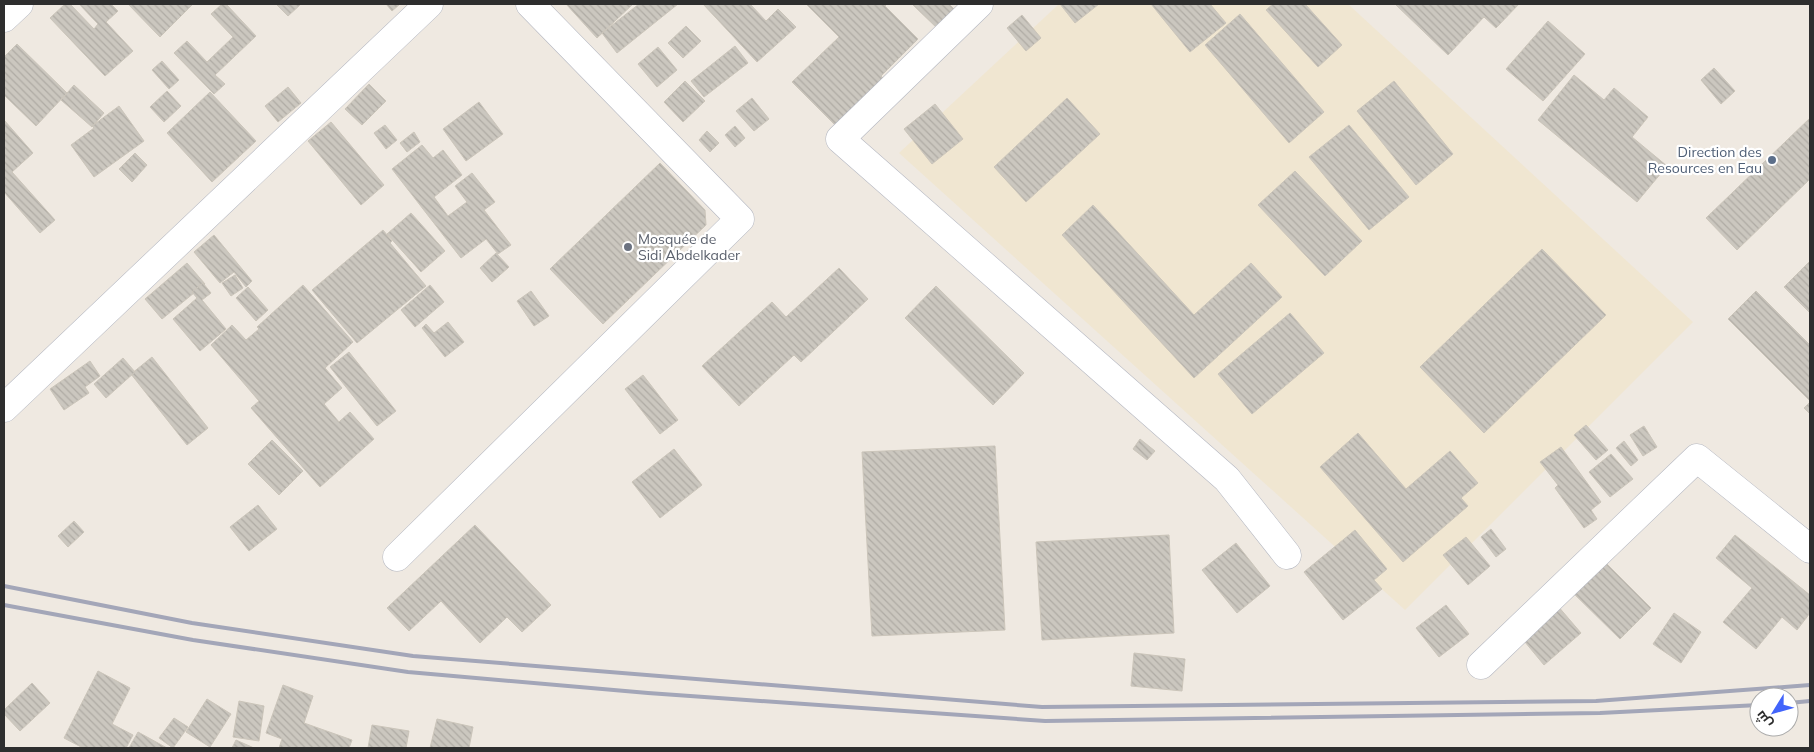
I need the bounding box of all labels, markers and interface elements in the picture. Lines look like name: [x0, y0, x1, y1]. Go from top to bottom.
place label: Direction des Resources en Eau: [1648, 143, 1762, 177]
marker: Direction des Resources en Eau: [1766, 154, 1778, 166]
place label: Mosquée de Sidi Abdelkader: [638, 230, 741, 264]
marker: Mosquée de Sidi Abdelkader: [622, 241, 634, 253]
north arrow: [1749, 687, 1799, 737]
text: ش: [1751, 707, 1776, 732]

